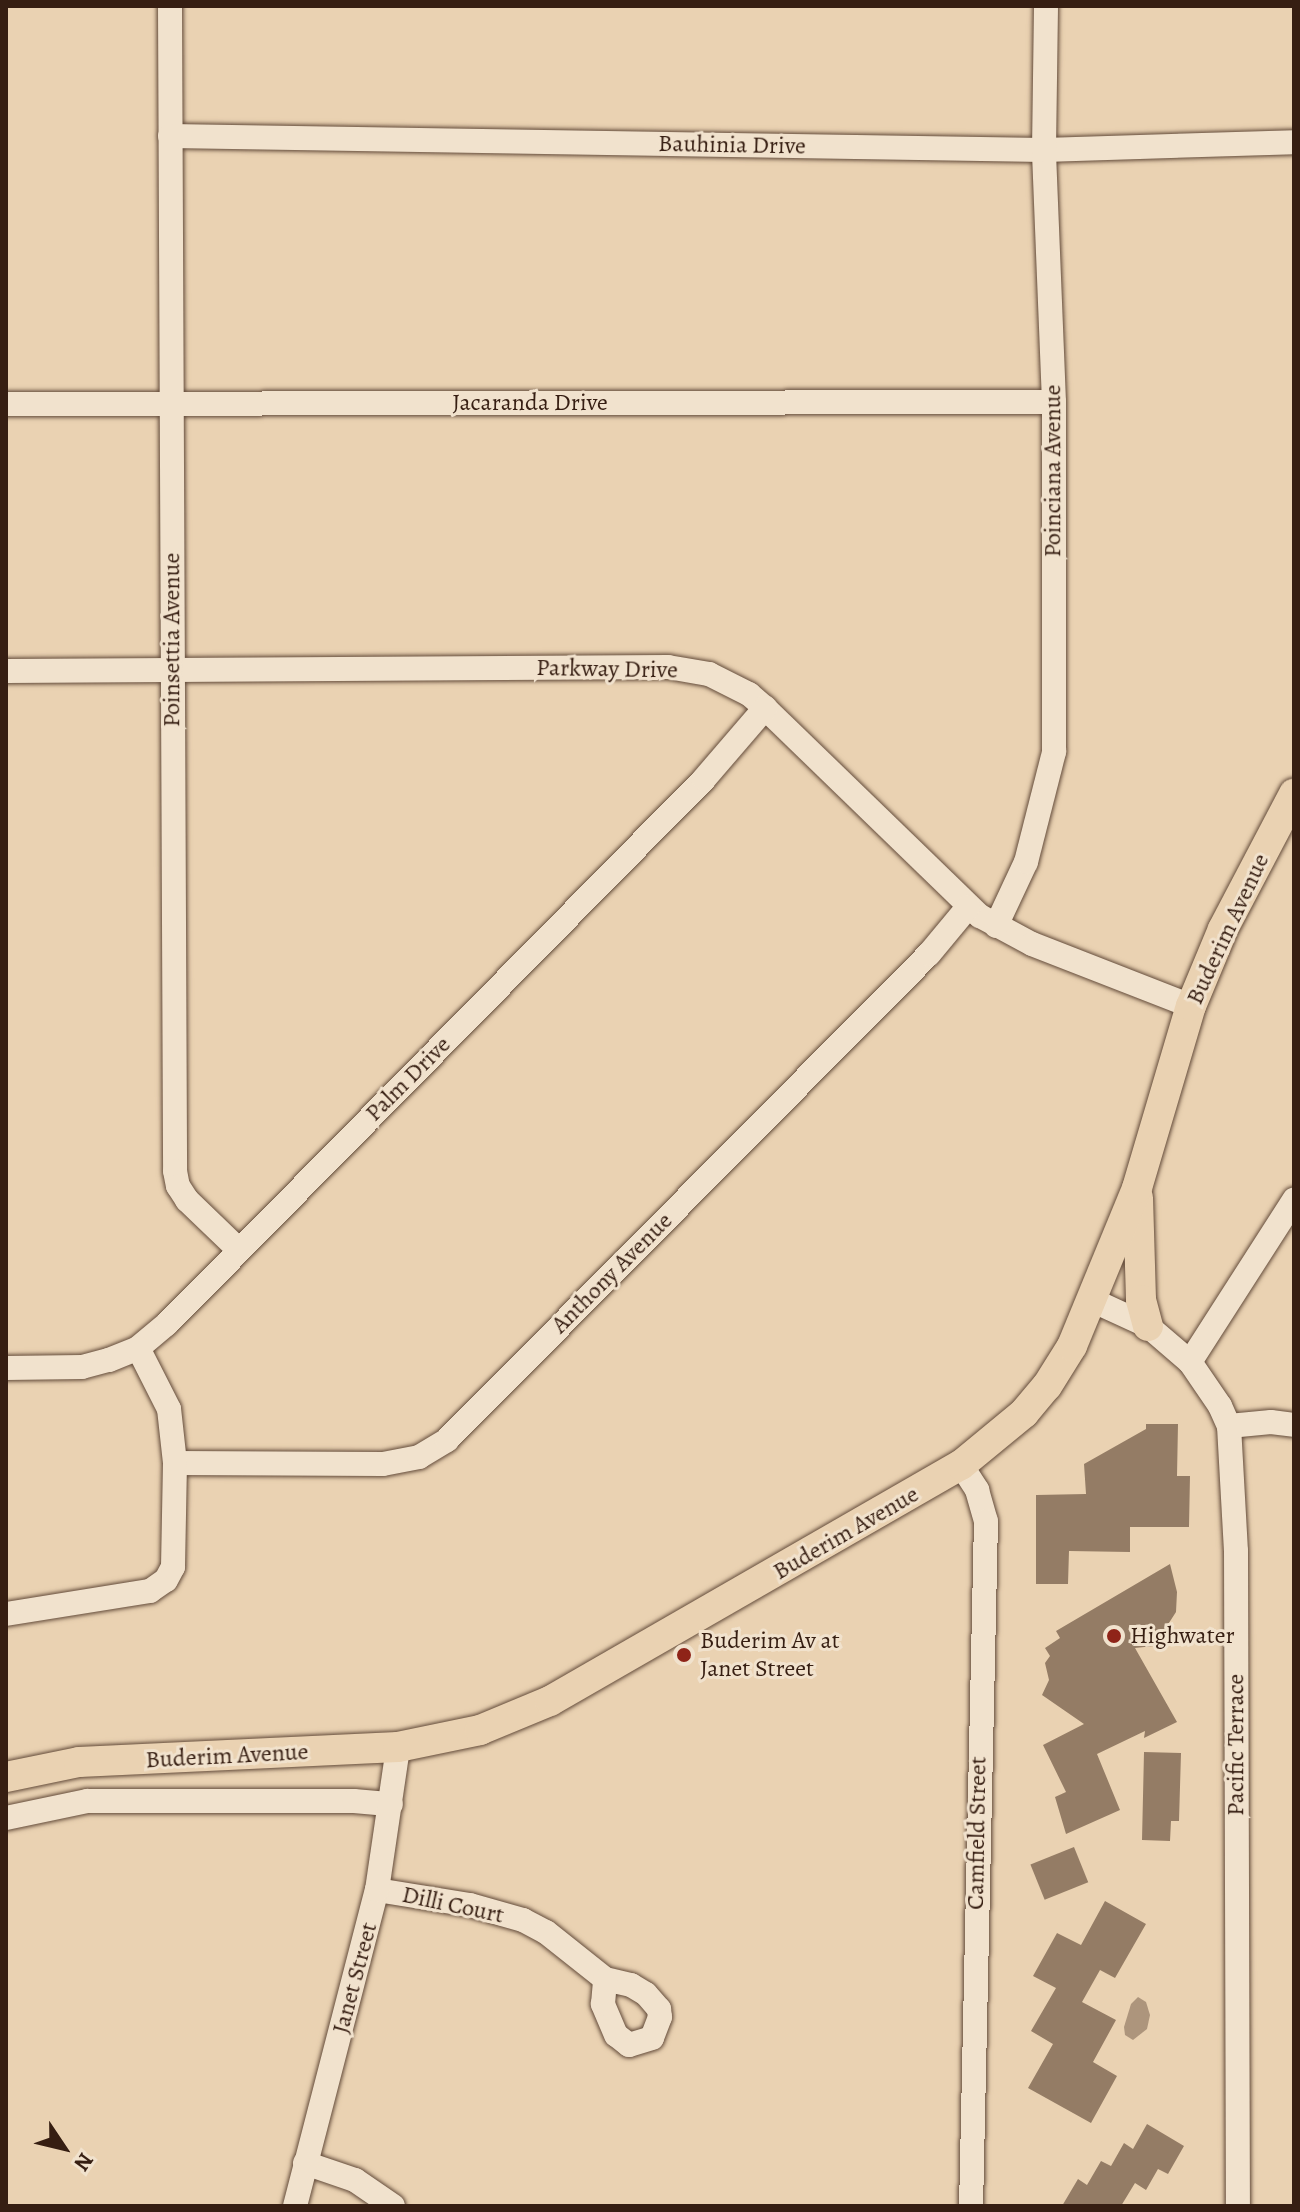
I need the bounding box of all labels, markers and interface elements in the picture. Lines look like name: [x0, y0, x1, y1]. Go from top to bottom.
street label: Bauhinia Drive: [658, 129, 806, 161]
street label: Poinciana Avenue: [1039, 385, 1067, 557]
street label: Jacaranda Drive: [452, 389, 608, 417]
street label: Poinsettia Avenue: [158, 553, 186, 727]
street label: Parkway Drive: [536, 653, 678, 685]
street label: Buderim Avenue: [1180, 849, 1276, 1009]
street label: Palm Drive: [359, 1030, 457, 1128]
street label: Anthony Avenue: [546, 1207, 678, 1339]
street label: Buderim Avenue: [768, 1480, 924, 1586]
place label: Highwater: [1130, 1622, 1235, 1650]
place label: Buderim Av at Janet Street: [700, 1627, 840, 1683]
marker: Highwater: [1105, 1627, 1123, 1645]
marker: Buderim Av at Janet Street: [675, 1646, 693, 1664]
street label: Pacific Terrace: [1222, 1674, 1250, 1816]
street label: Buderim Avenue: [145, 1737, 309, 1775]
street label: Camfield Street: [961, 1756, 993, 1910]
street label: Dilli Court: [399, 1880, 507, 1930]
street label: Janet Street: [326, 1919, 384, 2037]
north arrow: [24, 2108, 104, 2188]
text: N: [67, 2147, 101, 2177]

